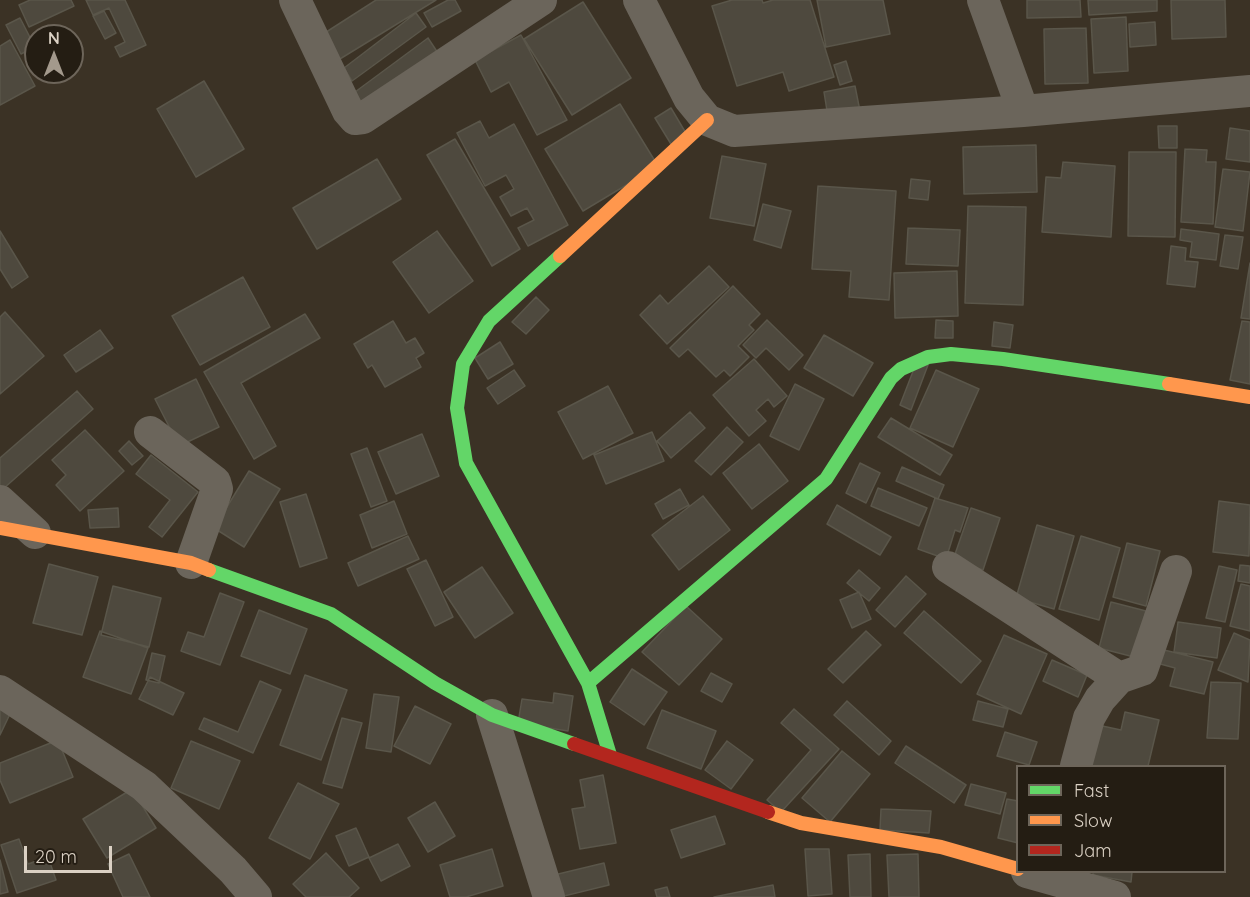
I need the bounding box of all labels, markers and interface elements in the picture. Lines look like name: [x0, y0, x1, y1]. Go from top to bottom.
north arrow: [24, 24, 84, 84]
text: N: [48, 28, 60, 48]
legend: [1016, 765, 1226, 873]
text: Fast: [1074, 779, 1109, 802]
text: Slow: [1074, 809, 1112, 832]
scale bar: [27, 834, 116, 872]
text: Jam: [1074, 839, 1112, 862]
text: 20 m: [35, 845, 77, 868]

